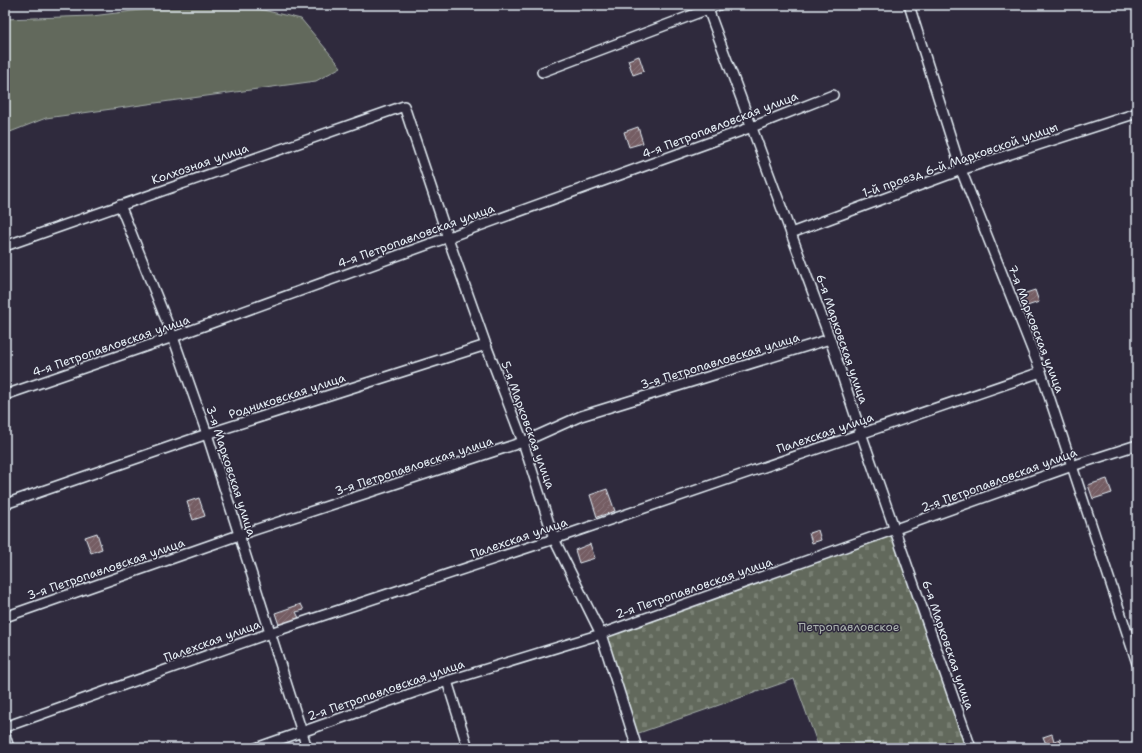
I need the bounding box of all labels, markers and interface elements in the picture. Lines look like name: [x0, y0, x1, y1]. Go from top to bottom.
street label: 4-я Петропавловская улица: [640, 88, 801, 162]
street label: 1-й проезд 6-й Марковской улицы: [860, 119, 1060, 201]
street label: Колхозная улица: [149, 140, 251, 188]
street label: 4-я Петропавловская улица: [335, 200, 497, 272]
street label: 7-я Марковская улица: [1004, 263, 1068, 396]
street label: 6-я Марковская улица: [812, 272, 872, 406]
street label: 4-я Петропавловская улица: [30, 311, 192, 381]
street label: 3-я Петропавловская улица: [639, 329, 802, 393]
street label: 5-я Марковская улица: [497, 359, 559, 492]
street label: Родниковская улица: [227, 369, 348, 422]
street label: 3-я Марковская улица: [202, 404, 260, 539]
street label: Палехская улица: [774, 409, 876, 457]
street label: 3-я Петропавловская улица: [333, 433, 496, 499]
street label: 2-я Петропавловская улица: [919, 444, 1080, 516]
street label: Палехская улица: [468, 514, 570, 562]
street label: 3-я Петропавловская улица: [25, 534, 187, 604]
street label: 2-я Петропавловская улица: [613, 553, 775, 622]
street label: 6-я Марковская улица: [918, 578, 978, 712]
street label: Палехская улица: [162, 616, 263, 666]
park label: Петропавловское: [798, 619, 900, 635]
street label: 2-я Петропавловская улица: [305, 655, 467, 724]

